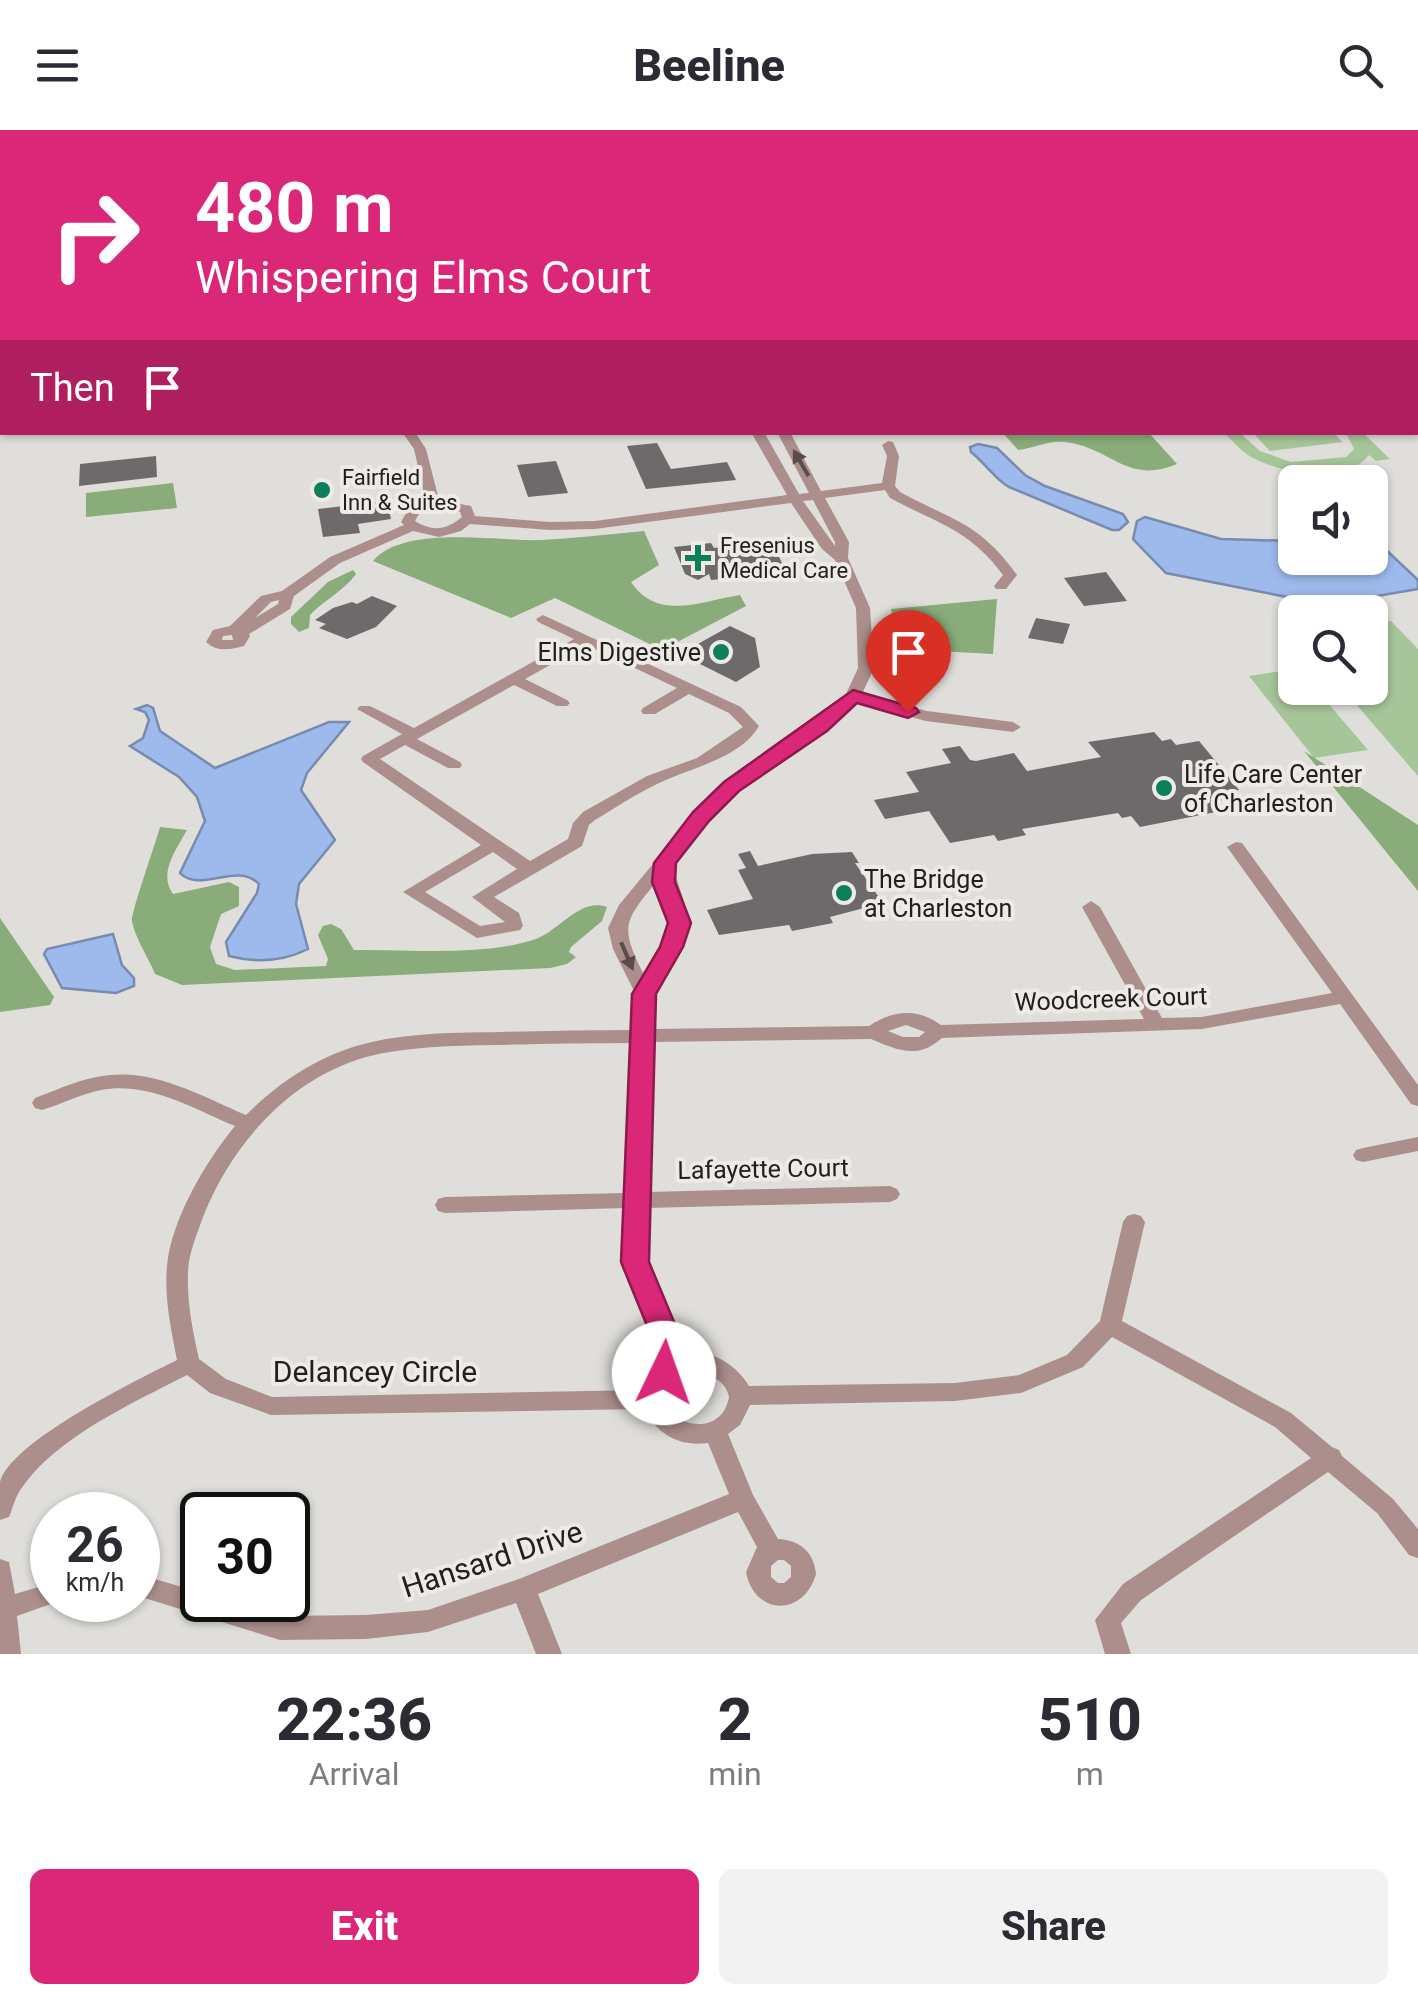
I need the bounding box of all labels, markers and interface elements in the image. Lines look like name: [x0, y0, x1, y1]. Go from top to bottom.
icon: menu: [30, 38, 85, 93]
icon: search: [1333, 38, 1388, 93]
text: Beeline: [633, 39, 785, 92]
text: 480 m: [195, 167, 394, 249]
icon: right: [30, 170, 160, 300]
text: Whispering Elms Court: [195, 251, 652, 304]
icon: arrive: [135, 360, 190, 415]
text: Then: [30, 366, 115, 410]
one-way arrow: [793, 449, 810, 477]
place label: Fairfield Inn & Suites: [342, 465, 458, 515]
map controls: [1278, 465, 1388, 705]
button: sound: [1278, 465, 1388, 575]
marker: Fairfield Inn & Suites: [311, 479, 333, 501]
place label: Fresenius Medical Care: [720, 533, 848, 583]
marker: Fresenius Medical Care: [685, 545, 711, 571]
button: search: [1278, 595, 1388, 705]
pin: [866, 610, 951, 713]
icon: arrive: [881, 625, 936, 680]
place label: Elms Digestive: [538, 638, 701, 667]
marker: Elms Digestive: [710, 641, 732, 663]
place label: Life Care Center of Charleston: [1184, 760, 1363, 818]
marker: Life Care Center of Charleston: [1153, 777, 1175, 799]
place label: The Bridge at Charleston: [864, 865, 1012, 923]
marker: The Bridge at Charleston: [833, 882, 855, 904]
one-way arrow: [619, 941, 635, 971]
street label: Woodcreek Court: [1014, 981, 1208, 1017]
street label: Lafayette Court: [677, 1153, 849, 1185]
position arrow: [612, 1321, 716, 1425]
street label: Delancey Circle: [273, 1354, 477, 1389]
speed limit sign: 30: [180, 1492, 310, 1622]
street label: Hansard Drive: [397, 1513, 587, 1605]
text: 26: [66, 1516, 124, 1574]
text: km/h: [66, 1568, 124, 1597]
text: 22:36: [276, 1684, 432, 1755]
text: 2: [718, 1684, 752, 1755]
text: 510: [1038, 1684, 1142, 1755]
text: Arrival: [309, 1755, 400, 1793]
text: min: [708, 1755, 762, 1793]
text: m: [1076, 1755, 1104, 1793]
button: Exit: [30, 1869, 699, 1984]
button: Share: [719, 1869, 1388, 1984]

